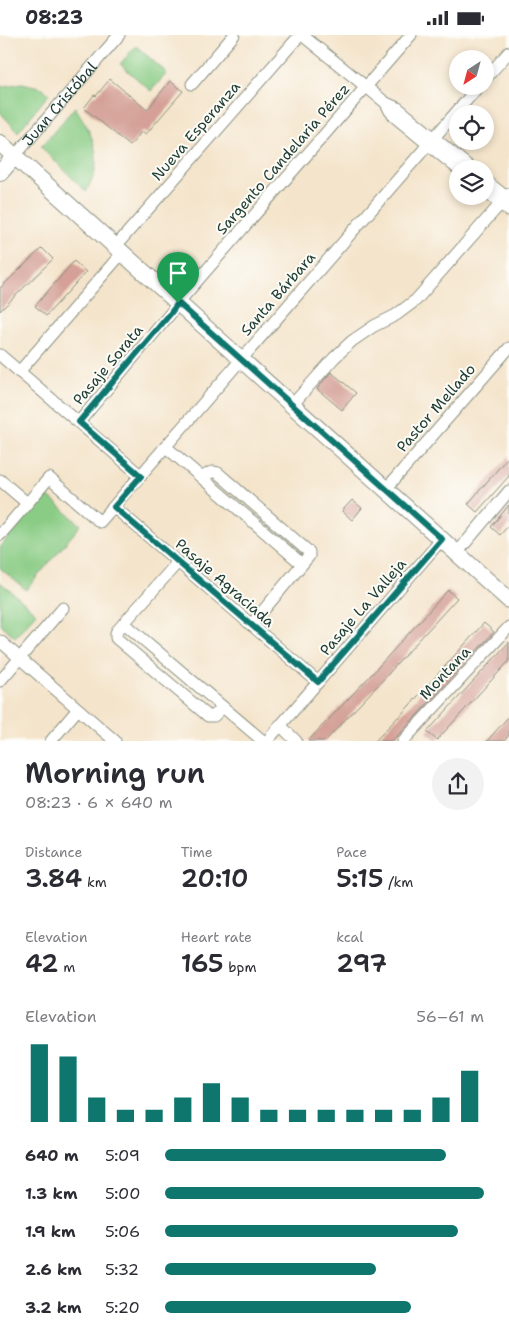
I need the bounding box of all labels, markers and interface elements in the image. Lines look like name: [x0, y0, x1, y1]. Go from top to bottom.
text: 08:23: [25, 5, 83, 30]
north arrow: [449, 50, 494, 95]
map controls: [449, 50, 494, 205]
street label: Juan Cristóbal: [18, 57, 102, 150]
street label: Nueva Esperanza: [147, 77, 245, 185]
street label: Sargento Candelaria Pérez: [212, 79, 354, 239]
button: locate: [449, 105, 494, 150]
button: layers: [449, 160, 494, 205]
street label: Santa Bárbara: [236, 247, 320, 340]
pin: [157, 252, 199, 303]
icon: arrive: [164, 259, 192, 287]
street label: Pasaje Sorata: [69, 320, 148, 409]
street label: Pastor Mellado: [392, 360, 480, 456]
street label: Pasaje Agraciada: [171, 534, 279, 632]
street label: Pasaje La Valleja: [315, 554, 411, 660]
street label: Montana: [415, 641, 475, 704]
text: Morning run: [25, 754, 205, 792]
button: share: [432, 758, 484, 810]
text: 08:23 · 6 × 640 m: [25, 792, 173, 813]
text: Distance: [25, 843, 82, 861]
text: Time: [181, 843, 213, 861]
text: Pace: [336, 843, 367, 861]
text: 3.84: [25, 861, 82, 895]
text: 20:10: [181, 861, 249, 895]
text: 5:15: [336, 861, 384, 895]
text: km: [82, 873, 107, 891]
text: /km: [384, 873, 413, 891]
text: Elevation: [25, 928, 88, 946]
text: Heart rate: [181, 928, 252, 946]
text: kcal: [336, 928, 364, 946]
text: 42: [25, 946, 59, 980]
text: 165: [181, 946, 224, 980]
text: 297: [336, 946, 387, 980]
text: m: [59, 958, 75, 976]
text: bpm: [224, 958, 257, 976]
text: Elevation: [25, 1006, 97, 1027]
text: 56–61 m: [416, 1006, 484, 1027]
text: 640 m: [25, 1145, 79, 1166]
text: 5:09: [105, 1145, 140, 1166]
text: 1.3 km: [25, 1183, 78, 1204]
text: 5:00: [105, 1183, 140, 1204]
text: 1.9 km: [25, 1221, 76, 1242]
text: 5:06: [105, 1221, 140, 1242]
text: 2.6 km: [25, 1259, 82, 1280]
text: 5:32: [105, 1259, 139, 1280]
text: 3.2 km: [25, 1297, 82, 1318]
text: 5:20: [105, 1297, 140, 1318]

